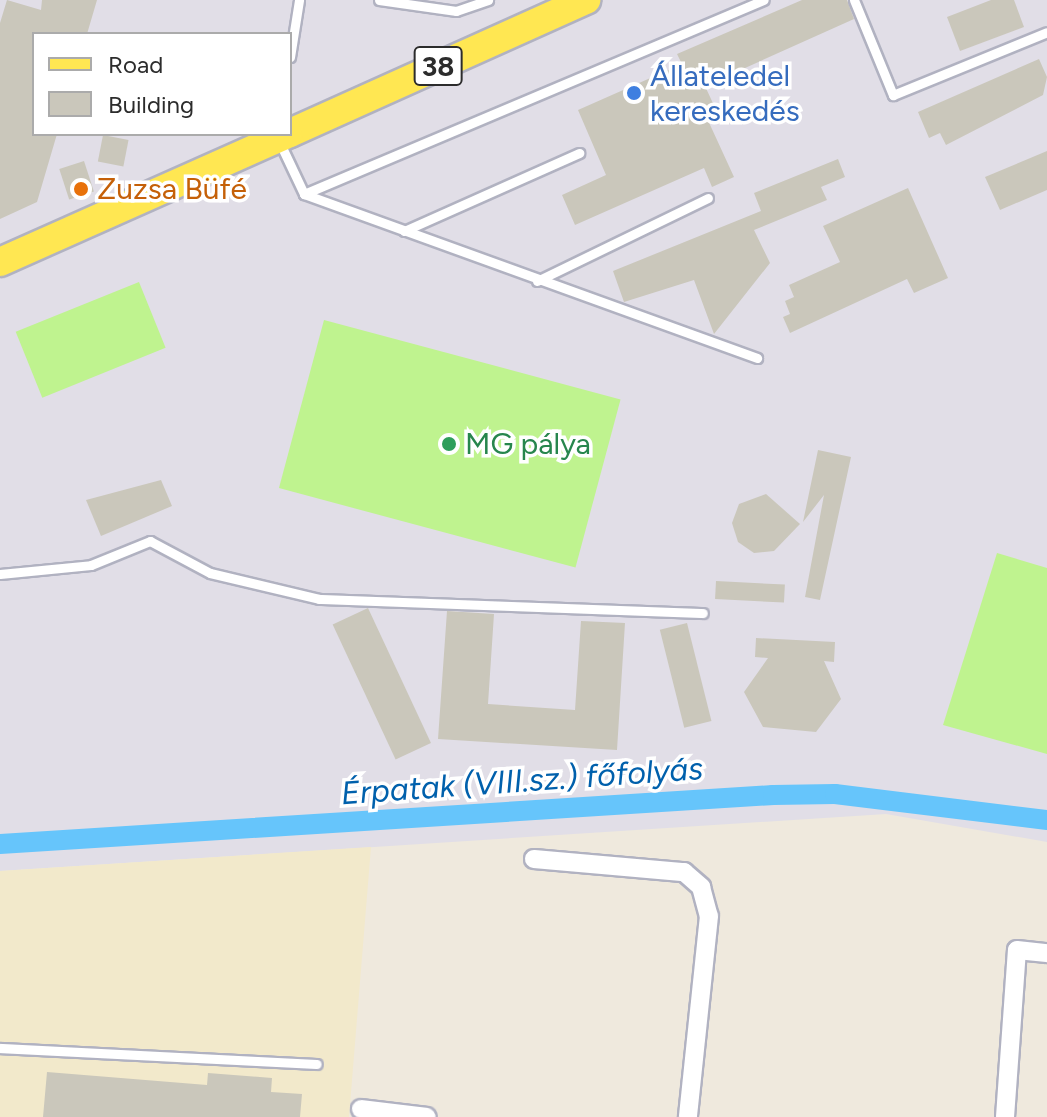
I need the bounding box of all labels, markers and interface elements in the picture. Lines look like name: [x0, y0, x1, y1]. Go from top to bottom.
legend: [32, 32, 292, 136]
road number: 38: [412, 42, 464, 90]
text: Road: [108, 50, 163, 79]
place label: Állateledel kereskedés: [650, 58, 800, 128]
marker: Állateledel kereskedés: [625, 84, 643, 102]
text: Building: [108, 90, 194, 119]
place label: Zuzsa Büfé: [97, 171, 247, 207]
marker: Zuzsa Büfé: [72, 180, 90, 198]
place label: MG pálya: [465, 426, 591, 462]
marker: MG pálya: [440, 435, 458, 453]
water label: Érpatak (VIII.sz.) főfolyás: [340, 749, 704, 813]

